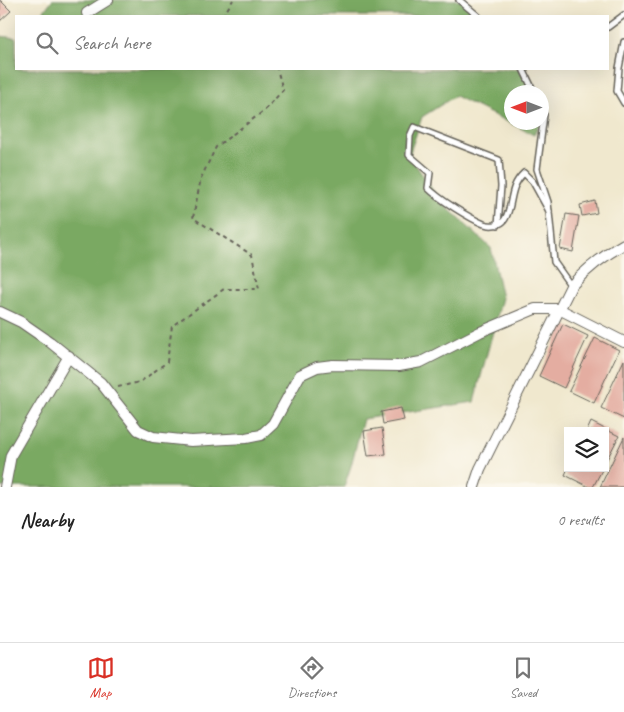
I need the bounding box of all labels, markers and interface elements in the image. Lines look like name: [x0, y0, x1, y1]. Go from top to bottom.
search box: [15, 15, 609, 70]
icon: search: [33, 29, 61, 57]
text: Search here: [73, 31, 150, 55]
north arrow: [504, 85, 549, 130]
map controls: [564, 427, 609, 472]
button: layers: [564, 427, 609, 472]
text: Nearby: [20, 507, 73, 533]
text: 0 results: [557, 510, 604, 530]
tab: Map: [87, 654, 115, 701]
tab: Directions: [288, 654, 336, 701]
tab: Saved: [509, 654, 537, 701]

